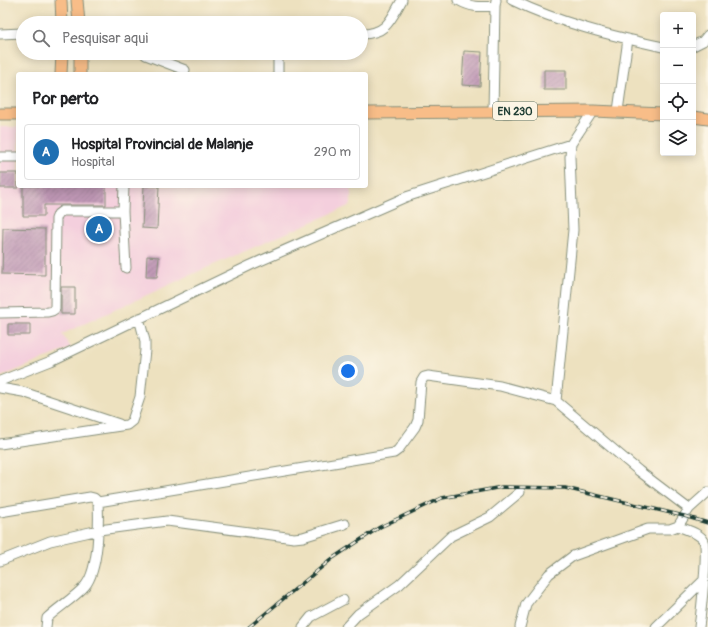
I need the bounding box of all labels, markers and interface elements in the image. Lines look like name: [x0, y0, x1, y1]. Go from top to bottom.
map controls: [660, 12, 696, 156]
button: +: [660, 12, 696, 48]
search box: [16, 16, 368, 60]
icon: search: [30, 27, 52, 49]
text: Pesquisar aqui: [62, 29, 148, 48]
button: −: [660, 48, 696, 84]
button: locate: [660, 84, 696, 120]
text: Por perto: [32, 88, 99, 109]
road number: EN 230: [493, 102, 537, 120]
button: layers: [660, 120, 696, 156]
text: Hospital Provincial de Malanje: [71, 135, 253, 154]
text: A: [42, 144, 50, 160]
text: 290 m: [314, 144, 351, 160]
text: Hospital: [71, 154, 115, 170]
pin: A: [86, 214, 112, 244]
your location: [338, 361, 358, 381]

